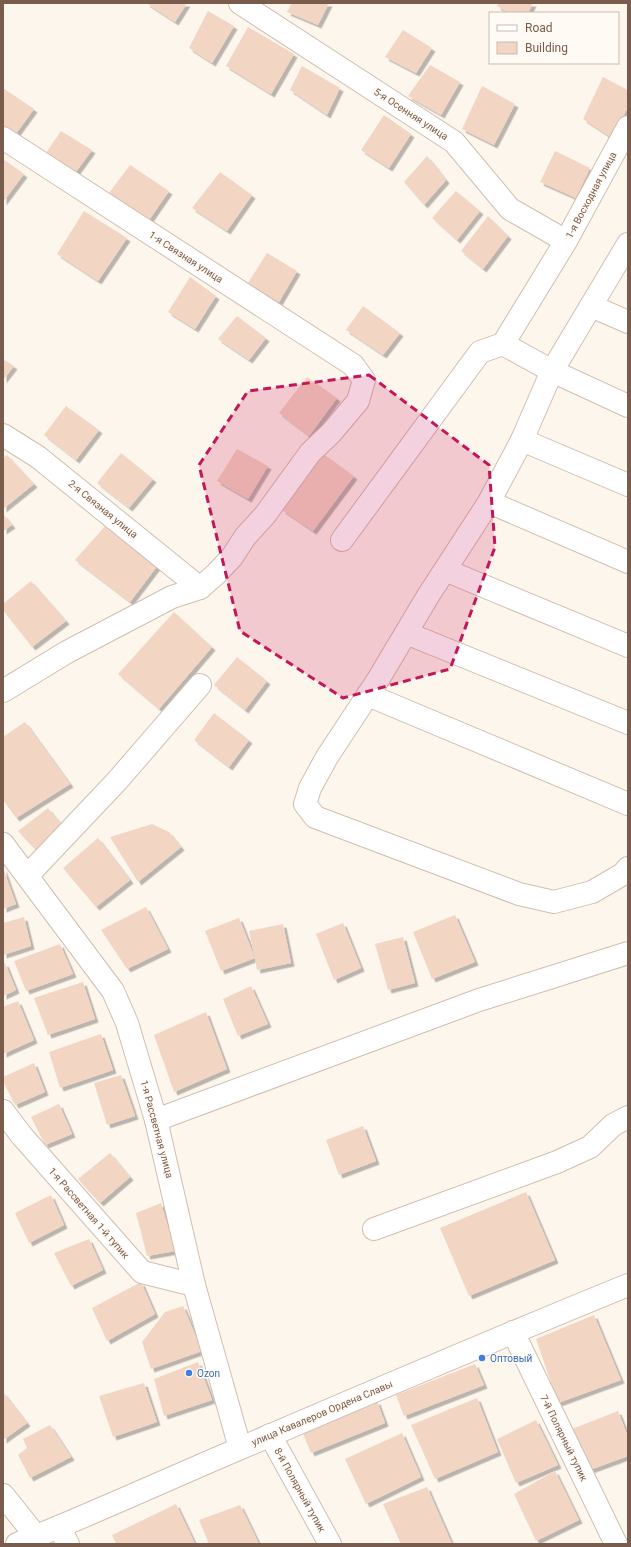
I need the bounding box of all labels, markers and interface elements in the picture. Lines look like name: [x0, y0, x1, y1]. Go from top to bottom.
legend: [489, 12, 619, 64]
text: Road: [525, 21, 553, 35]
text: Building: [525, 41, 568, 55]
street label: 5-я Осенняя улица: [372, 86, 450, 142]
street label: 1-я Восходная улица: [564, 150, 618, 240]
street label: 1-я Связная улица: [147, 229, 225, 285]
street label: 2-я Связная улица: [66, 478, 140, 540]
street label: 1-я Рассветная улица: [139, 1079, 175, 1179]
street label: 1-я Рассветная 1-й тупик: [47, 1165, 132, 1261]
marker: Оптовый: [477, 1353, 487, 1363]
place label: Оптовый: [490, 1353, 532, 1364]
marker: Ozon: [184, 1368, 194, 1378]
place label: Ozon: [197, 1368, 220, 1379]
street label: улица Кавалеров Ордена Славы: [250, 1378, 394, 1448]
street label: 7-й Полярный тупик: [538, 1393, 590, 1483]
street label: 8-й Полярный тупик: [272, 1446, 328, 1535]

